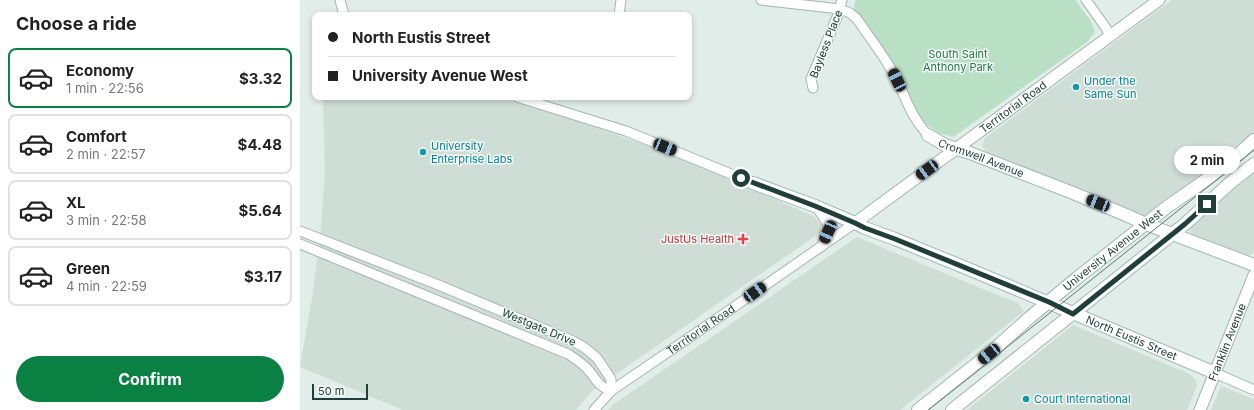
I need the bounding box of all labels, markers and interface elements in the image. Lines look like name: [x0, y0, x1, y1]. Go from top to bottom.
street label: Bayless Place: [807, 8, 845, 80]
text: Choose a ride: [16, 13, 137, 34]
text: North Eustis Street: [352, 28, 490, 47]
park label: South Saint Anthony Park: [923, 47, 993, 74]
icon: car: [18, 60, 54, 96]
text: Economy: [66, 61, 134, 80]
text: University Avenue West: [352, 66, 528, 85]
car: [886, 67, 908, 93]
text: $3.32: [239, 69, 282, 88]
place label: Under the Same Sun: [1084, 74, 1136, 101]
street label: Territorial Road: [977, 78, 1049, 136]
text: 1 min · 22:56: [66, 80, 144, 96]
marker: Under the Same Sun: [1071, 82, 1081, 92]
icon: car: [18, 126, 54, 162]
text: Comfort: [66, 127, 127, 146]
text: $4.48: [238, 135, 282, 154]
street label: Cromwell Avenue: [935, 135, 1026, 180]
car: [652, 137, 678, 157]
place label: University Enterprise Labs: [431, 139, 512, 166]
text: 2 min · 22:57: [66, 146, 146, 162]
callout: 2 min: [1174, 146, 1240, 174]
marker: University Enterprise Labs: [418, 147, 428, 157]
text: 2 min: [1190, 152, 1224, 168]
car: [914, 158, 940, 182]
route start: [732, 169, 750, 187]
icon: car: [18, 192, 54, 228]
text: XL: [66, 193, 86, 212]
car: [1085, 193, 1111, 213]
route end: [1198, 195, 1216, 213]
text: $5.64: [238, 201, 282, 220]
street label: University Avenue West: [1060, 206, 1166, 294]
text: 3 min · 22:58: [66, 212, 147, 228]
car: [818, 219, 838, 245]
place label: JustUs Health: [661, 232, 734, 246]
marker: JustUs Health: [737, 233, 749, 245]
icon: car: [18, 258, 54, 294]
text: Green: [66, 259, 110, 278]
text: $3.17: [244, 267, 282, 286]
text: 4 min · 22:59: [66, 278, 147, 294]
car: [742, 280, 768, 304]
street label: Franklin Avenue: [1205, 301, 1249, 383]
street label: Territorial Road: [664, 302, 737, 358]
street label: Westgate Drive: [500, 305, 578, 349]
street label: North Eustis Street: [1084, 312, 1180, 363]
car: [976, 342, 1002, 366]
button: Confirm: [16, 356, 284, 402]
scale bar: [312, 382, 368, 401]
text: 50 m: [318, 384, 344, 398]
place label: Court International: [1034, 392, 1131, 406]
marker: Court International: [1021, 394, 1031, 404]

